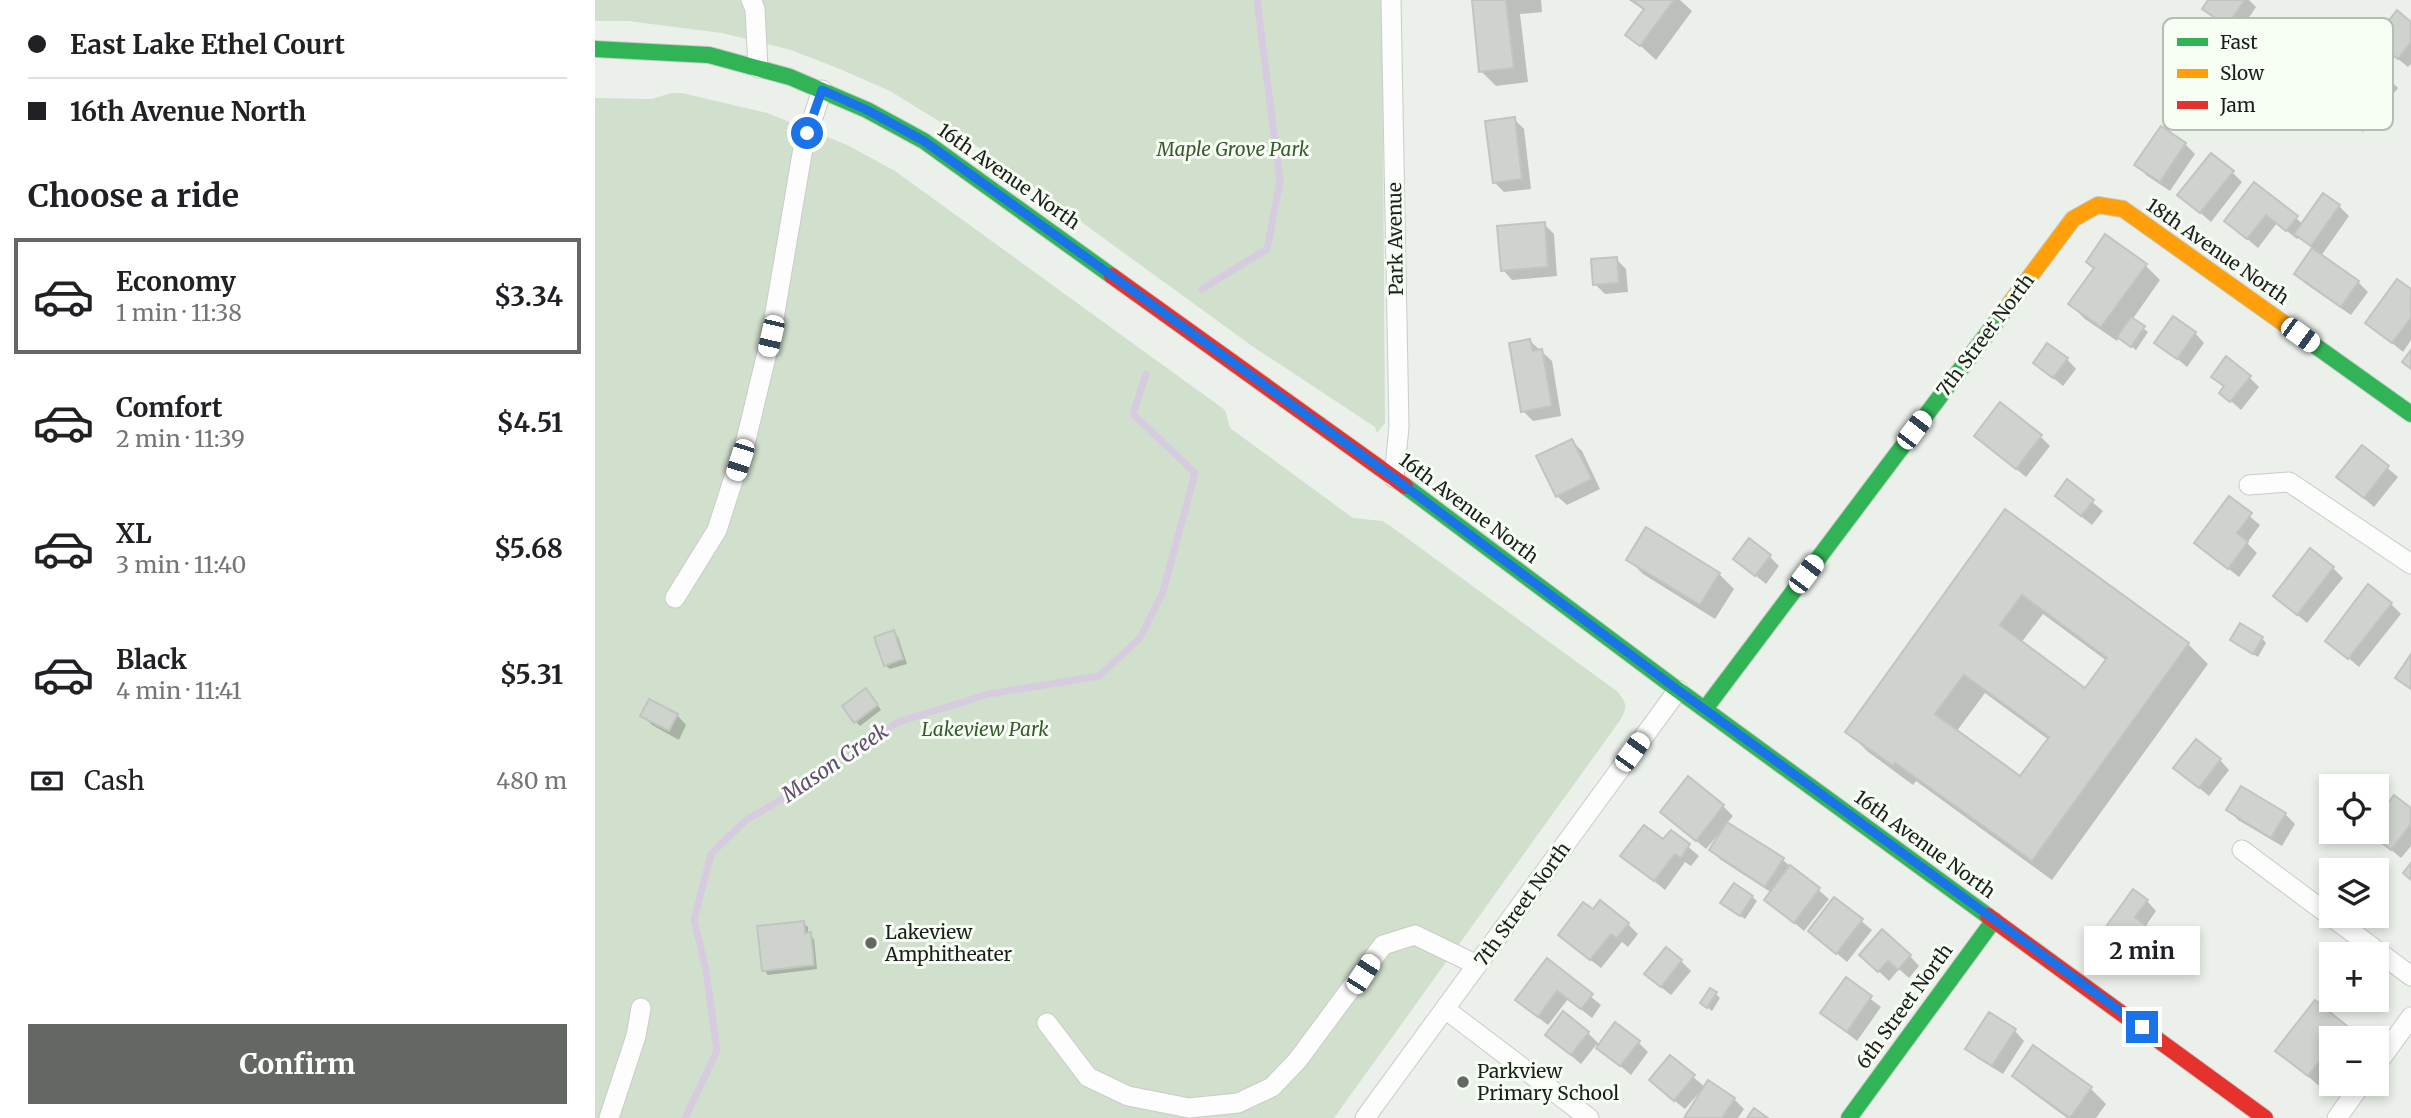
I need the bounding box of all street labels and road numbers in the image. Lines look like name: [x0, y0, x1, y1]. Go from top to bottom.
street label: 16th Avenue North: [933, 118, 1085, 234]
street label: Park Avenue: [1382, 182, 1408, 296]
street label: 18th Avenue North: [2142, 193, 2294, 309]
street label: 7th Street North: [1931, 268, 2039, 401]
street label: 16th Avenue North: [1394, 448, 1544, 569]
street label: 16th Avenue North: [1850, 785, 2001, 904]
street label: 7th Street North: [1469, 837, 1575, 971]
street label: 6th Street North: [1851, 939, 1958, 1073]

